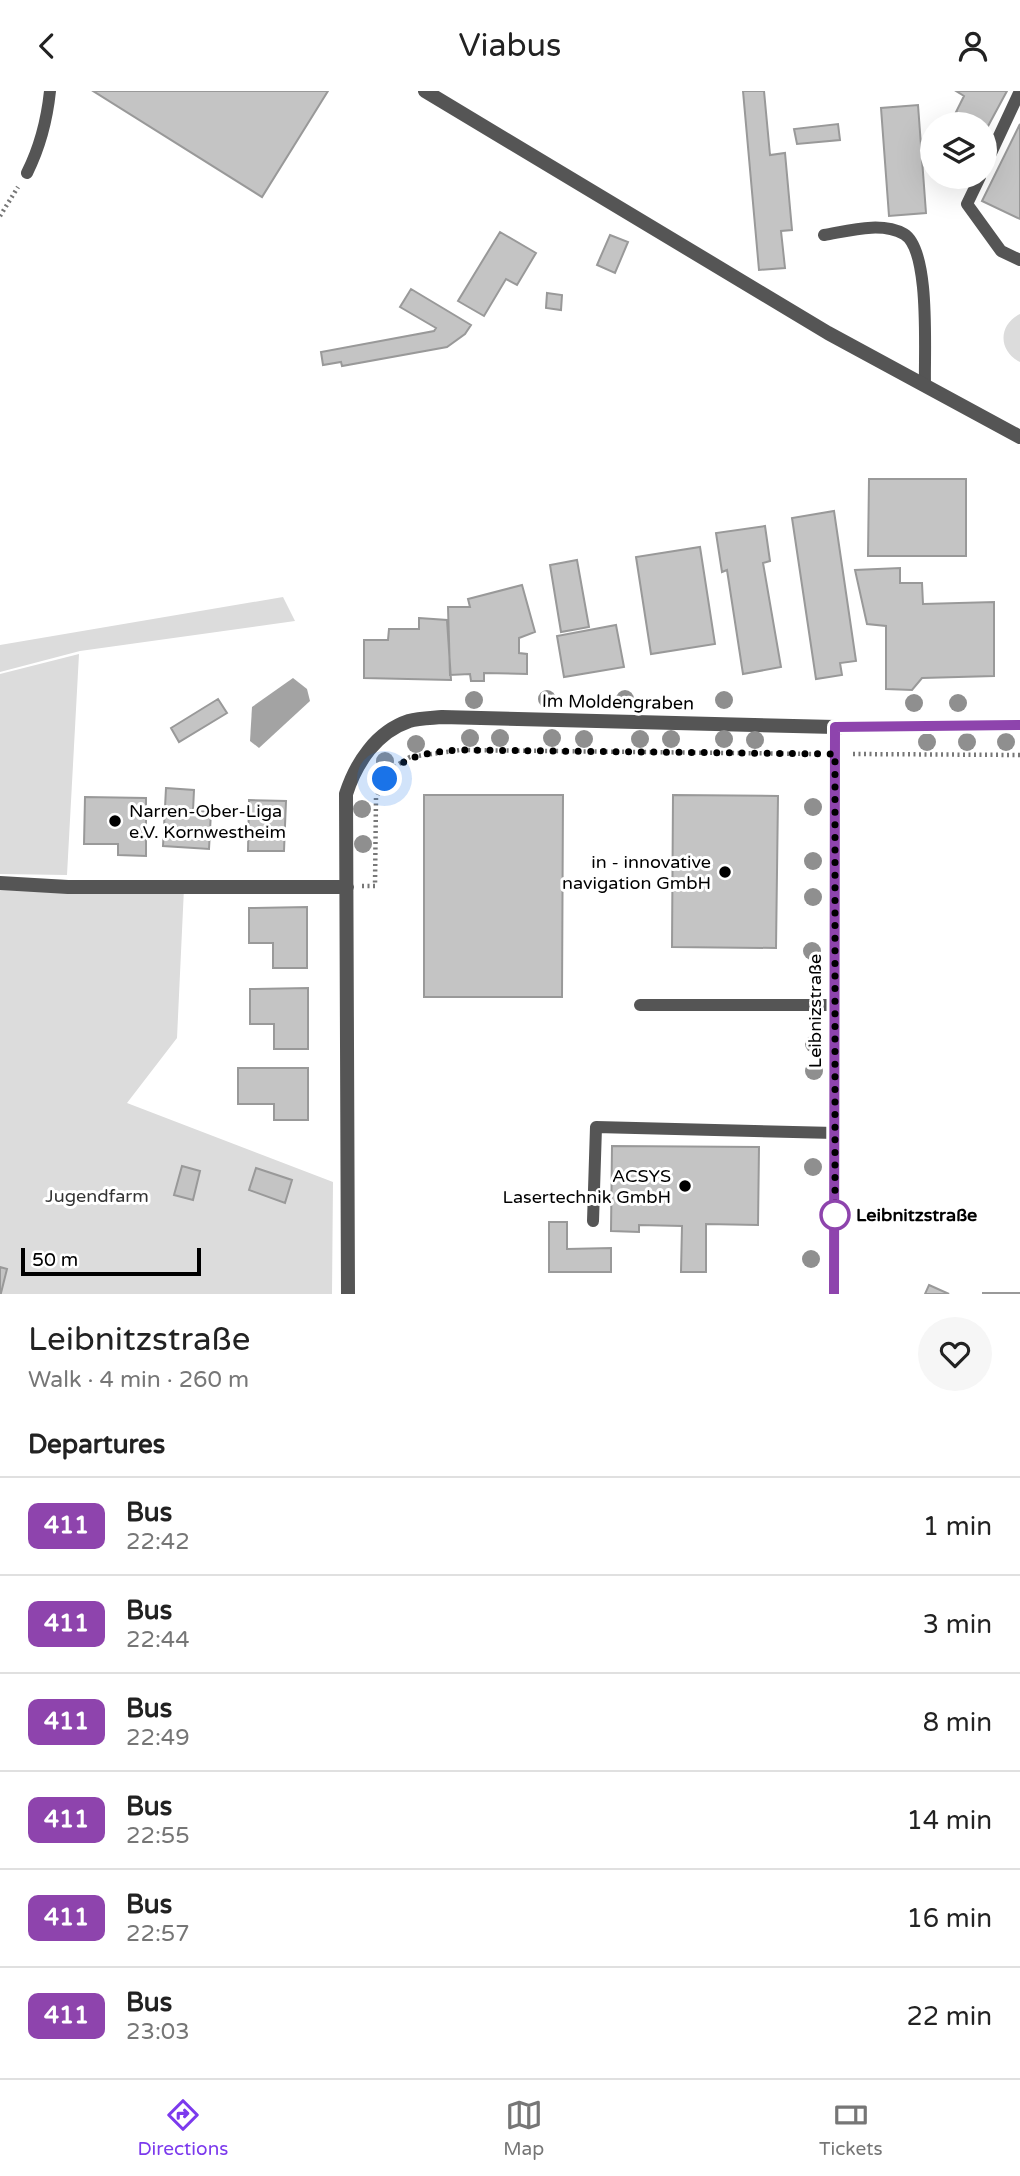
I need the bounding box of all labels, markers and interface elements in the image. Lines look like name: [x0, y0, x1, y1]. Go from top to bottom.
icon: back: [28, 27, 66, 65]
text: Viabus: [459, 27, 561, 65]
icon: person: [954, 27, 992, 65]
map controls: [920, 112, 997, 189]
button: layers: [920, 112, 997, 189]
street label: Im Moldengraben: [542, 690, 694, 714]
your location: [367, 761, 402, 796]
place label: Narren-Ober-Liga e.V. Kornwestheim: [129, 800, 286, 843]
marker: Narren-Ober-Liga e.V. Kornwestheim: [107, 813, 123, 829]
place label: in - innovative navigation GmbH: [562, 851, 711, 894]
marker: in - innovative navigation GmbH: [717, 864, 733, 880]
street label: Leibnizstraße: [804, 954, 826, 1068]
place label: ACSYS Lasertechnik GmbH: [503, 1165, 671, 1208]
marker: ACSYS Lasertechnik GmbH: [677, 1178, 693, 1194]
park label: Jugendfarm: [45, 1185, 149, 1207]
marker: Leibnitzstraße: [820, 1200, 850, 1230]
place label: Leibnitzstraße: [856, 1204, 977, 1226]
scale bar: [21, 1245, 201, 1277]
text: 50 m: [32, 1249, 78, 1271]
button: heart: [918, 1317, 992, 1391]
text: Leibnitzstraße: [28, 1320, 250, 1359]
text: Walk · 4 min · 260 m: [28, 1366, 249, 1394]
text: Departures: [28, 1429, 165, 1460]
text: Bus: [126, 1497, 172, 1528]
text: 411: [44, 1511, 89, 1540]
text: 1 min: [923, 1511, 992, 1542]
text: 22:42: [126, 1528, 190, 1556]
text: Bus: [126, 1595, 172, 1626]
text: 411: [44, 1609, 89, 1638]
text: 3 min: [923, 1609, 992, 1640]
text: 22:44: [126, 1626, 190, 1654]
text: Bus: [126, 1693, 172, 1724]
text: 411: [44, 1707, 89, 1736]
text: 8 min: [923, 1707, 992, 1738]
text: 22:49: [126, 1724, 190, 1752]
text: Bus: [126, 1791, 172, 1822]
text: 411: [44, 1805, 89, 1834]
text: 14 min: [906, 1805, 992, 1836]
text: 22:55: [126, 1822, 190, 1850]
text: Bus: [126, 1889, 172, 1920]
text: 411: [44, 1903, 89, 1932]
text: 16 min: [906, 1903, 992, 1934]
text: 22:57: [126, 1920, 190, 1948]
text: Bus: [126, 1987, 172, 2018]
text: 411: [44, 2001, 89, 2030]
text: 22 min: [906, 2001, 992, 2032]
text: 23:03: [126, 2018, 190, 2046]
tab: Directions: [137, 2096, 228, 2160]
tab: Map: [503, 2096, 544, 2160]
tab: Tickets: [819, 2096, 883, 2160]

